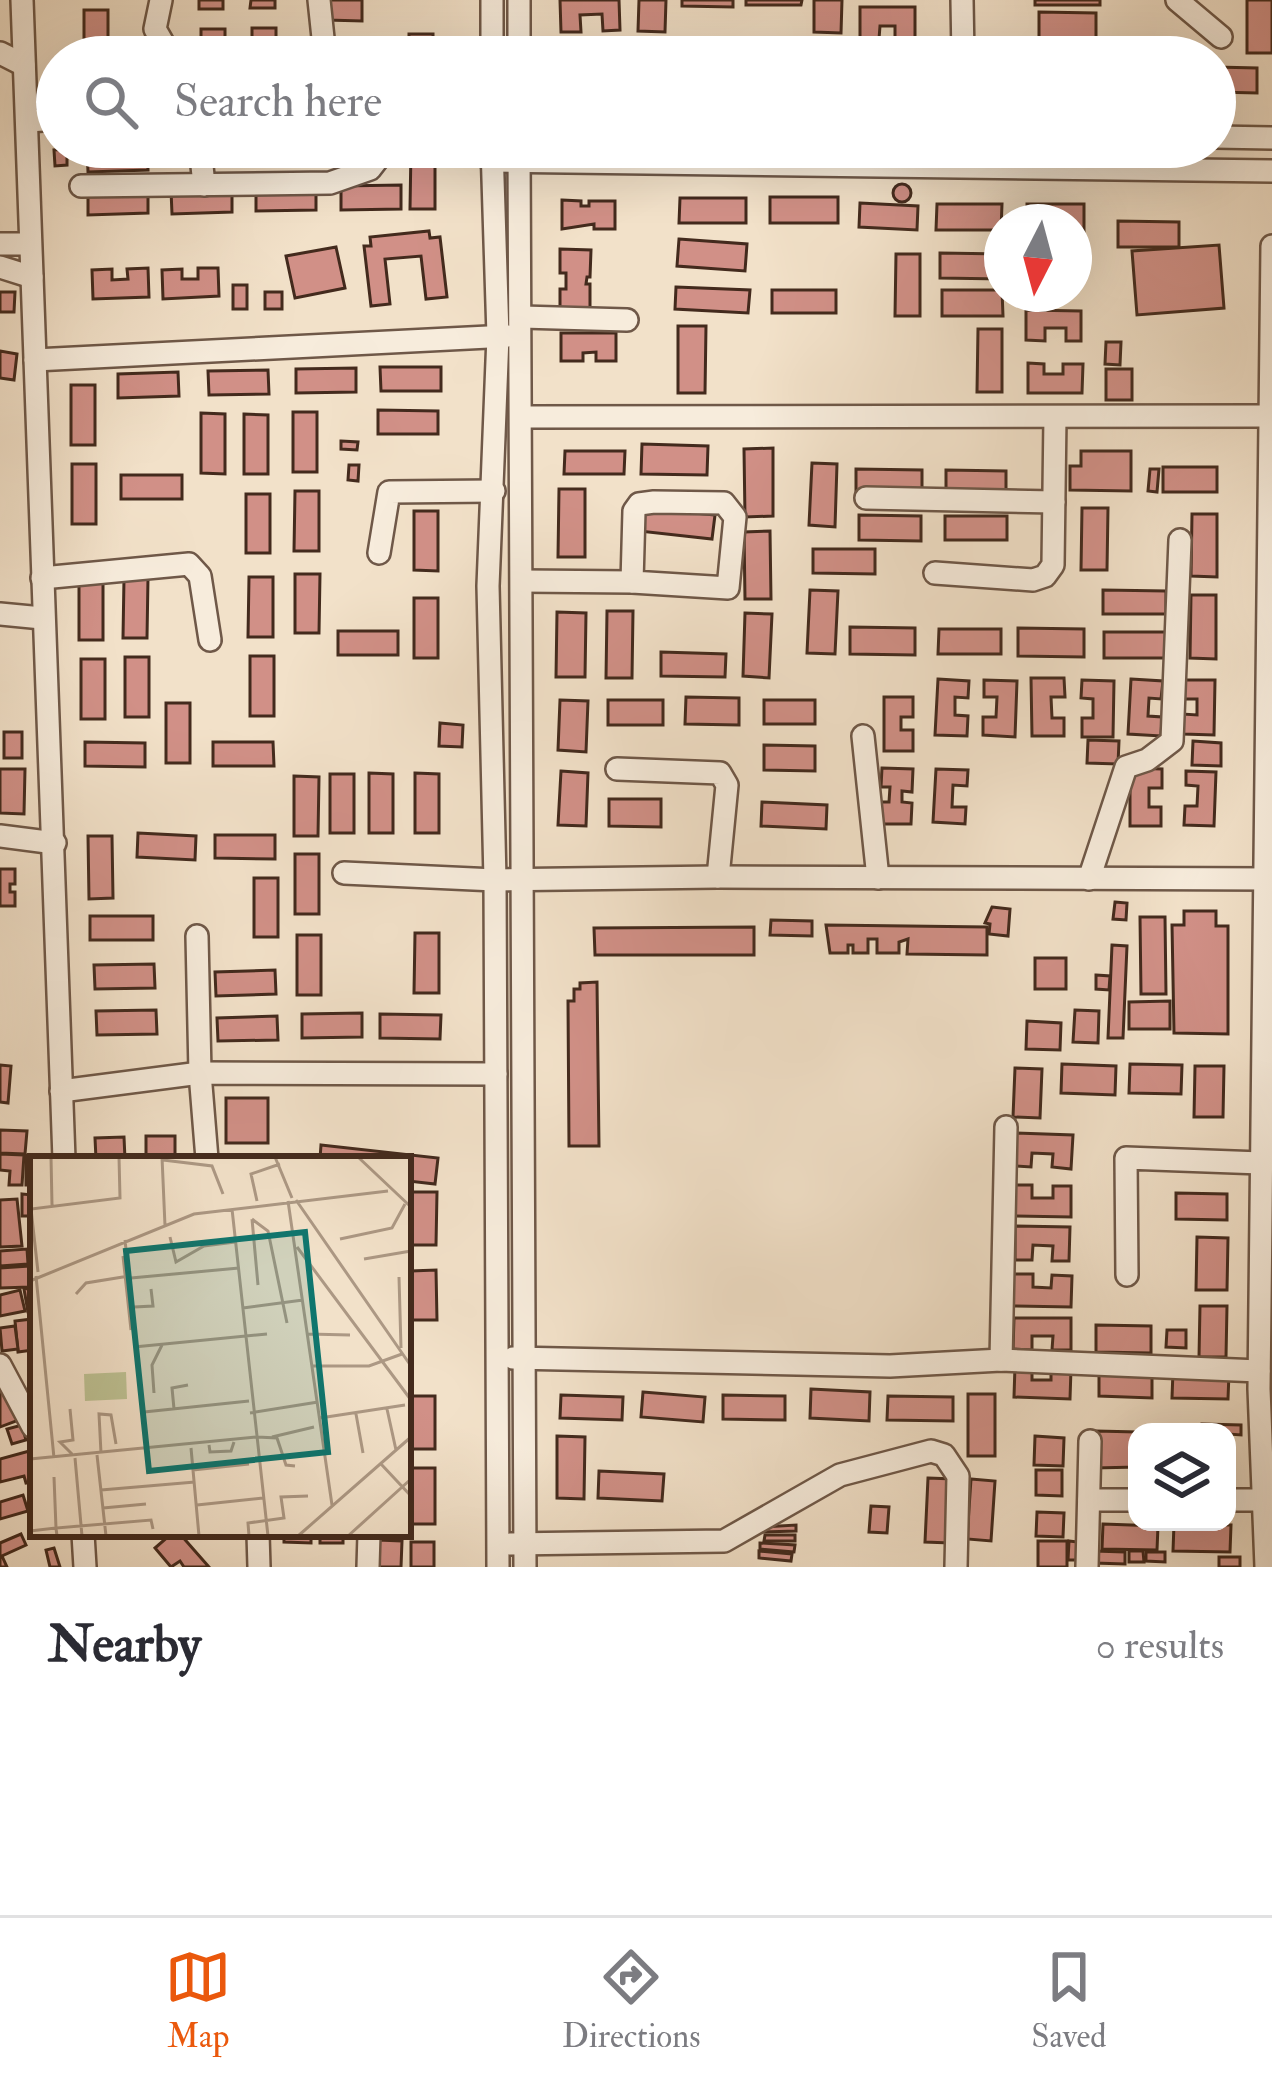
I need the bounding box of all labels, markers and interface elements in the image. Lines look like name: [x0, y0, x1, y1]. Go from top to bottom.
search box: [36, 36, 1236, 168]
icon: search: [78, 69, 144, 135]
text: Search here: [174, 74, 382, 130]
north arrow: [984, 204, 1092, 312]
inset map: [30, 1156, 411, 1537]
map controls: [1128, 1423, 1236, 1531]
button: layers: [1128, 1423, 1236, 1531]
text: Nearby: [48, 1613, 201, 1677]
text: 0 results: [1096, 1621, 1224, 1670]
tab: Map: [165, 1944, 231, 2057]
tab: Directions: [562, 1944, 701, 2057]
tab: Saved: [1031, 1944, 1107, 2057]

